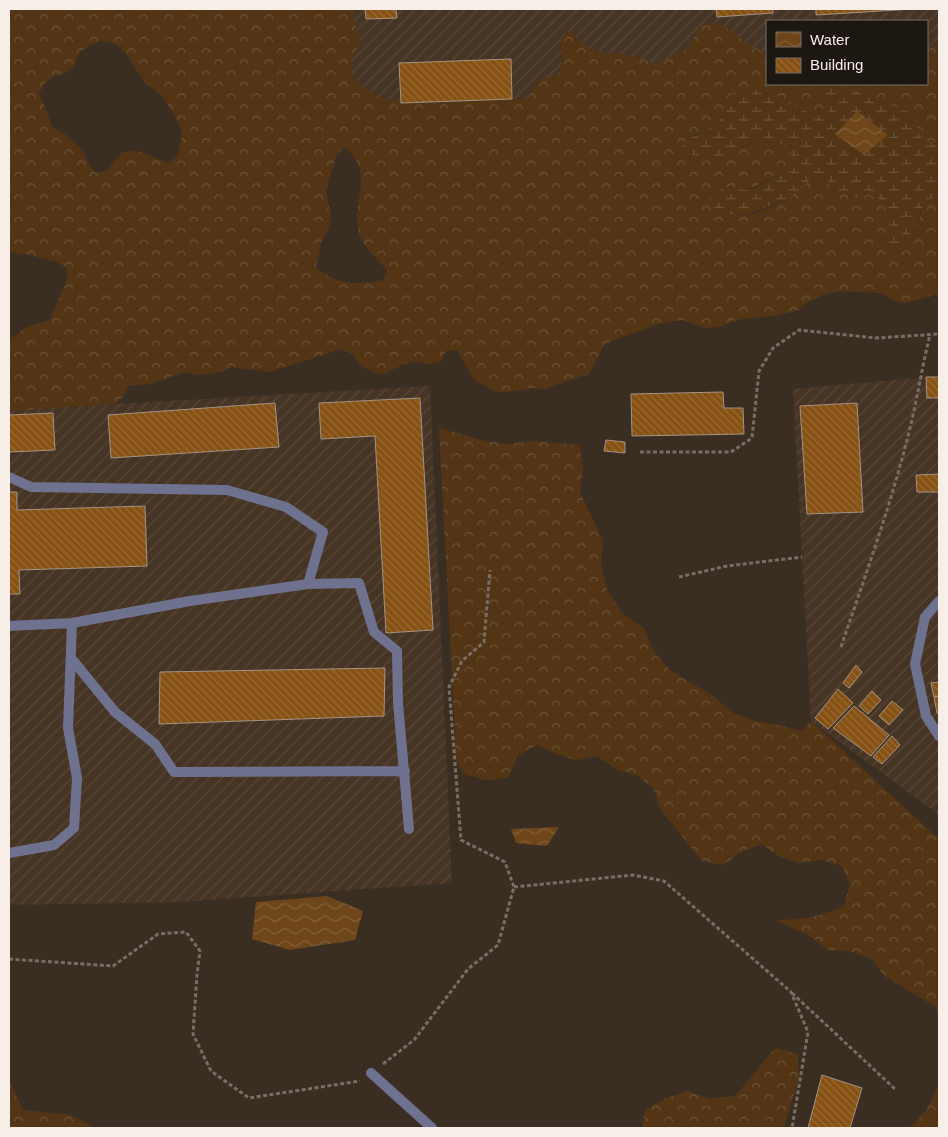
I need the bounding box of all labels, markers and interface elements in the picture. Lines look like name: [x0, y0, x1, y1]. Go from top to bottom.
legend: [766, 20, 928, 85]
text: Water: [810, 31, 849, 48]
text: Building: [810, 56, 863, 73]

